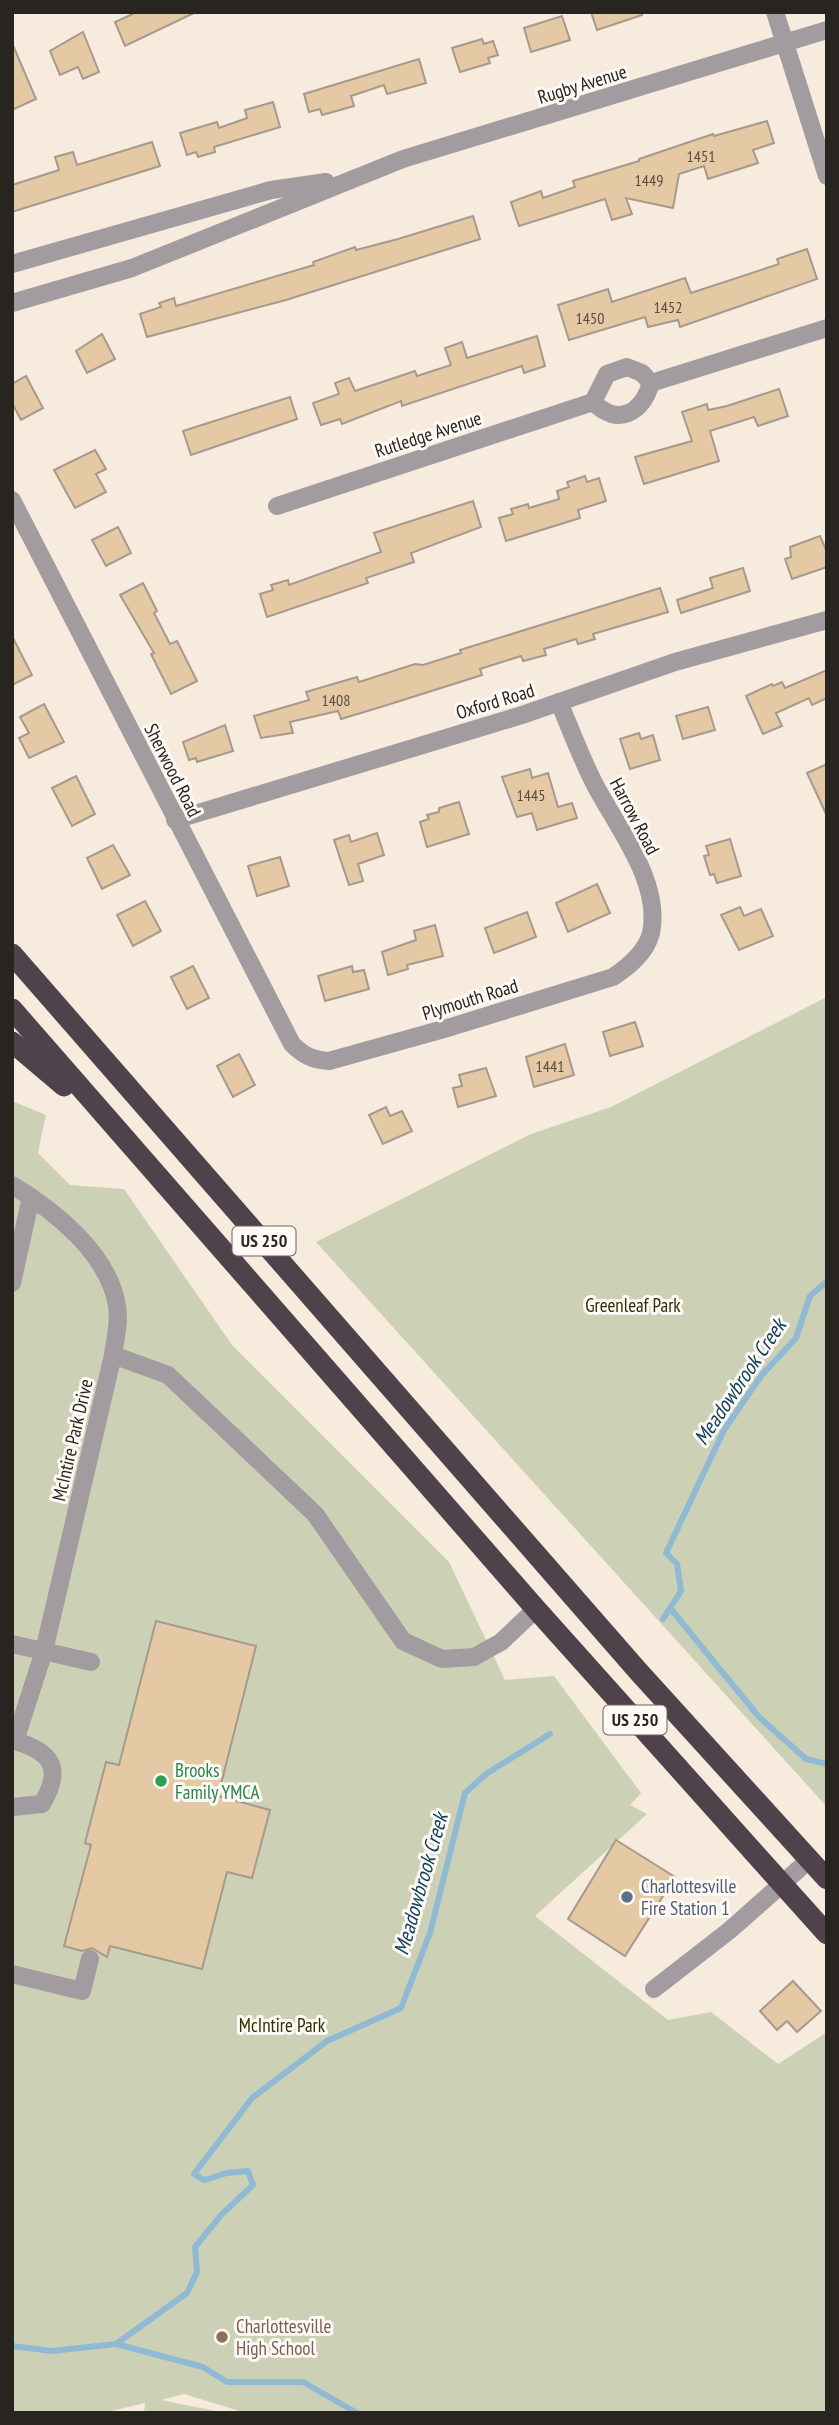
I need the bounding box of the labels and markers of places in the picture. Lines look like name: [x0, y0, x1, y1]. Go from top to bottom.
place label: Brooks Family YMCA: [175, 1758, 260, 1804]
marker: Brooks Family YMCA: [153, 1773, 169, 1789]
place label: Charlottesville Fire Station 1: [641, 1874, 736, 1920]
marker: Charlottesville Fire Station 1: [619, 1889, 635, 1905]
place label: Charlottesville High School: [236, 2314, 331, 2360]
marker: Charlottesville High School: [214, 2329, 230, 2345]

